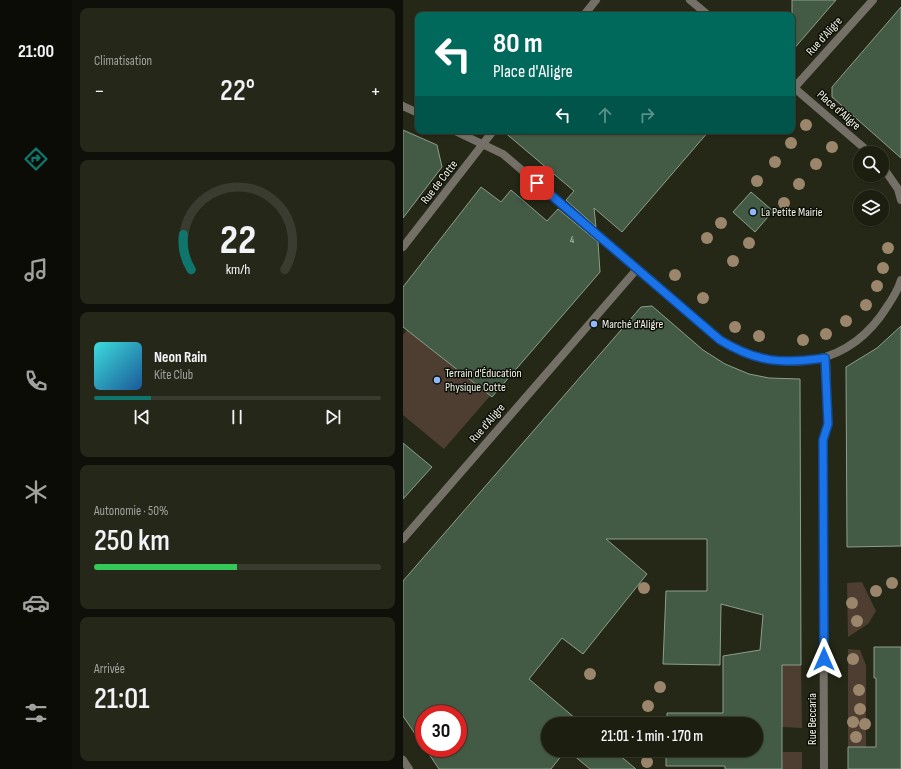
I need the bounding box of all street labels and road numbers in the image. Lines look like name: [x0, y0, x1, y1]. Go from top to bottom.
street label: Rue d'Aligre: [803, 14, 846, 59]
street label: Place d'Aligre: [814, 87, 864, 134]
street label: Rue de Cotte: [418, 157, 461, 207]
street label: Rue d'Aligre: [466, 401, 509, 446]
street label: Rue Beccaria: [805, 693, 820, 745]

